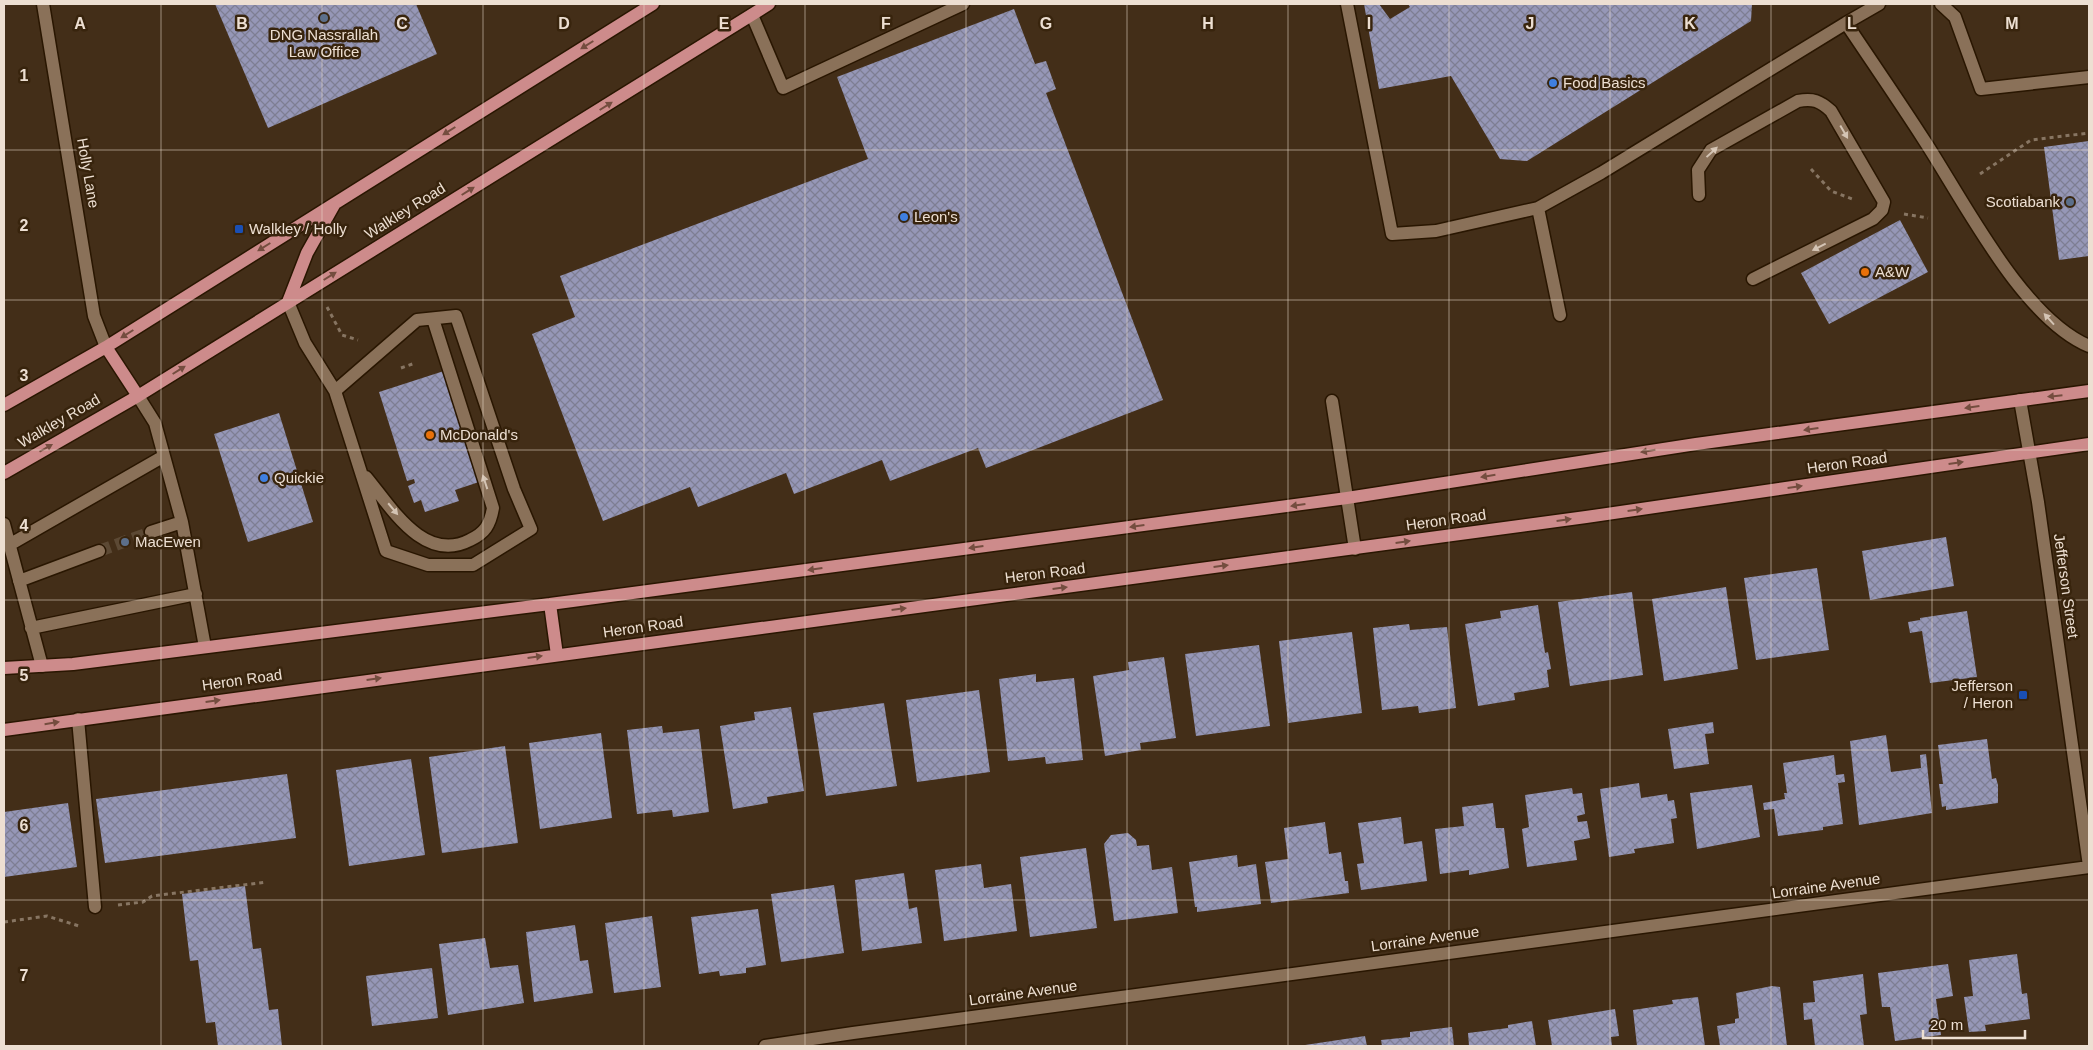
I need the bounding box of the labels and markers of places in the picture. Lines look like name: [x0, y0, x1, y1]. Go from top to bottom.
marker: DNG Nassrallah Law Office: [318, 12, 330, 24]
place label: DNG Nassrallah Law Office: [270, 26, 378, 60]
place label: Food Basics: [1563, 74, 1646, 91]
marker: Food Basics: [1547, 77, 1559, 89]
place label: Scotiabank: [1986, 193, 2060, 210]
marker: Scotiabank: [2064, 196, 2076, 208]
place label: Leon's: [914, 208, 958, 225]
marker: Leon's: [898, 211, 910, 223]
place label: Walkley / Holly: [249, 220, 347, 237]
marker: Walkley / Holly: [233, 223, 245, 235]
place label: A&W: [1875, 263, 1910, 280]
marker: A&W: [1859, 266, 1871, 278]
place label: McDonald's: [440, 426, 518, 443]
marker: McDonald's: [424, 429, 436, 441]
place label: Quickie: [274, 469, 324, 486]
marker: Quickie: [258, 472, 270, 484]
place label: MacEwen: [135, 533, 201, 550]
marker: MacEwen: [119, 536, 131, 548]
place label: Jefferson / Heron: [1952, 677, 2013, 711]
marker: Jefferson / Heron: [2017, 689, 2029, 701]

